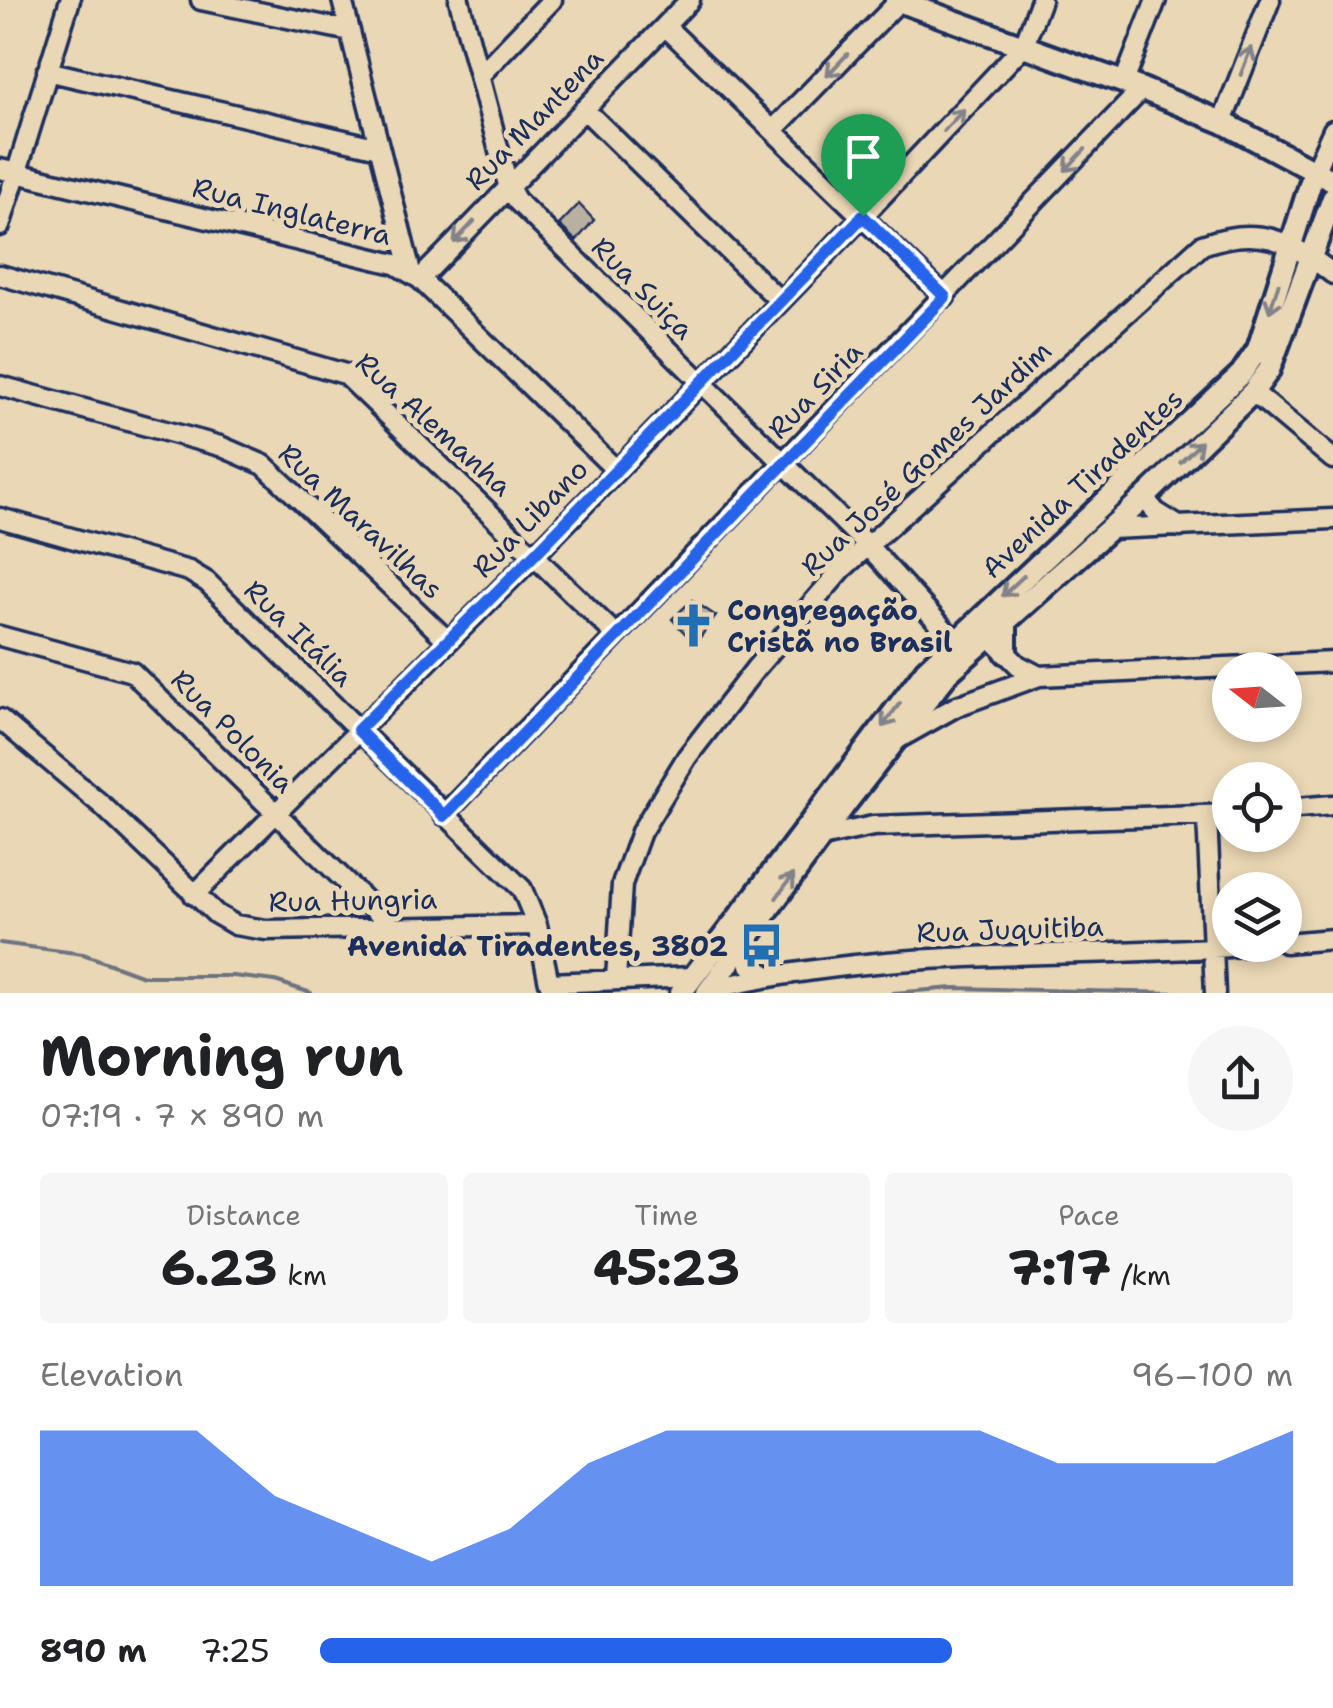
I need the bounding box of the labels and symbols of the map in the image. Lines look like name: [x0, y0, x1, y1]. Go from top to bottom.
street label: Rua Mantena: [456, 40, 612, 198]
one-way arrow: [1238, 47, 1256, 78]
one-way arrow: [825, 52, 849, 76]
one-way arrow: [942, 108, 966, 132]
pin: [821, 114, 906, 217]
one-way arrow: [1063, 147, 1087, 171]
street label: Rua Inglaterra: [189, 168, 395, 254]
one-way arrow: [453, 219, 476, 244]
street label: Rua Suiça: [583, 228, 703, 348]
one-way arrow: [1264, 282, 1282, 313]
street label: Rua José Gomes Jardim: [793, 332, 1059, 584]
street label: Rua Siria: [759, 333, 871, 447]
street label: Rua Alemanha: [347, 343, 521, 505]
street label: Avenida Tiradentes: [973, 380, 1191, 586]
street label: Rua Maravilhas: [270, 435, 452, 607]
one-way arrow: [1178, 441, 1202, 465]
street label: Rua Libano: [464, 450, 596, 586]
street label: Rua Itália: [236, 571, 362, 695]
one-way arrow: [1001, 574, 1026, 597]
place label: Congregação Cristã no Brasil: [727, 591, 953, 661]
church icon: Congregação Cristã no Brasil: [670, 602, 718, 650]
north arrow: [1212, 652, 1302, 742]
street label: Rua Polonia: [163, 661, 303, 801]
one-way arrow: [881, 701, 902, 728]
one-way arrow: [774, 873, 795, 900]
street label: Rua Hungria: [268, 880, 438, 920]
street label: Rua Juquitiba: [916, 907, 1104, 951]
bus stop icon: Avenida Tiradentes, 3802: [737, 922, 785, 970]
place label: Avenida Tiradentes, 3802: [347, 927, 728, 965]

